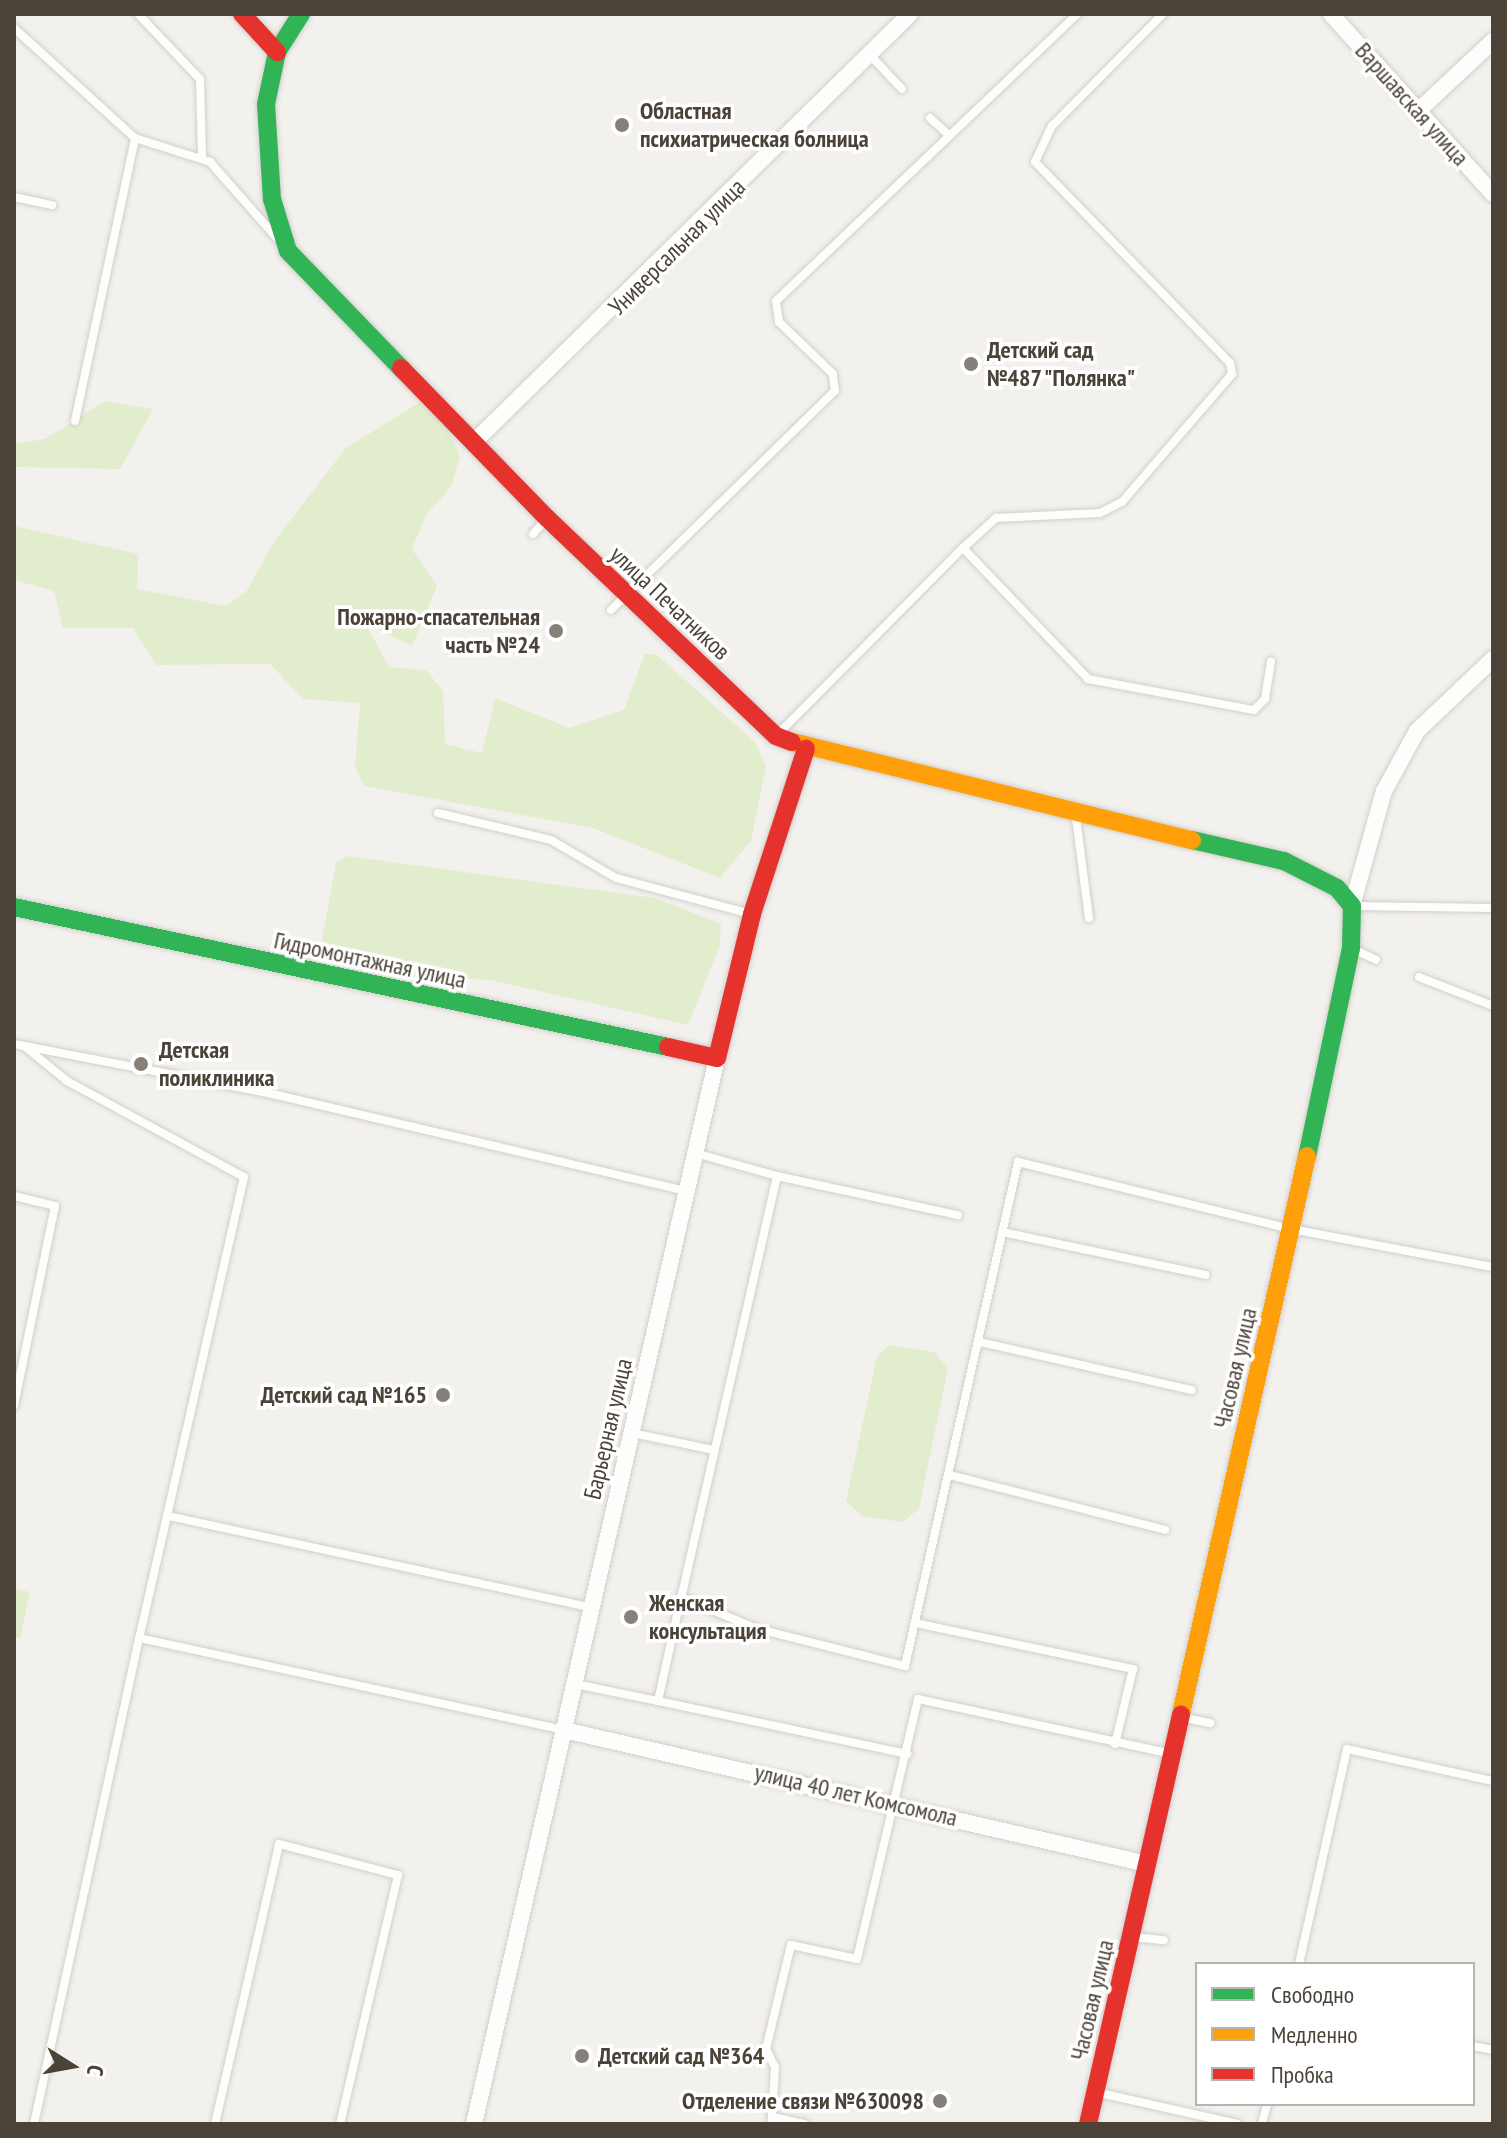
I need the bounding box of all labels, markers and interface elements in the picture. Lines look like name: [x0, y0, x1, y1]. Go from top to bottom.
street label: Варшавская улица: [1349, 36, 1475, 172]
place label: Областная психиатрическая болница: [640, 97, 869, 153]
marker: Областная психиатрическая болница: [611, 114, 633, 136]
street label: Универсальная улица: [603, 173, 751, 321]
place label: Детский сад №487 "Полянка": [987, 336, 1138, 392]
marker: Детский сад №487 "Полянка": [962, 355, 980, 373]
street label: улица Печатников: [604, 540, 736, 666]
place label: Пожарно-спасательная часть №24: [337, 603, 540, 659]
marker: Пожарно-спасательная часть №24: [547, 622, 565, 640]
street label: Гидромонтажная улица: [271, 926, 469, 994]
place label: Детская поликлиника: [159, 1036, 274, 1092]
marker: Детская поликлиника: [130, 1053, 152, 1075]
street label: Часовая улица: [1207, 1305, 1263, 1431]
street label: Барьерная улица: [578, 1356, 638, 1502]
place label: Детский сад №165: [261, 1381, 427, 1409]
marker: Детский сад №165: [434, 1386, 452, 1404]
place label: Женская консультация: [649, 1589, 767, 1645]
marker: Женская консультация: [620, 1606, 642, 1628]
street label: улица 40 лет Комсомола: [752, 1758, 960, 1832]
street label: Часовая улица: [1064, 1937, 1120, 2063]
legend: [1195, 1962, 1475, 2106]
text: Свободно: [1271, 1979, 1354, 2010]
text: Медленно: [1271, 2019, 1358, 2050]
north arrow: [32, 2026, 112, 2106]
place label: Детский сад №364: [598, 2042, 764, 2070]
marker: Детский сад №364: [573, 2047, 591, 2065]
text: Пробка: [1271, 2059, 1334, 2090]
text: С: [81, 2063, 110, 2078]
place label: Отделение связи №630098: [682, 2087, 924, 2115]
marker: Отделение связи №630098: [931, 2092, 949, 2110]

